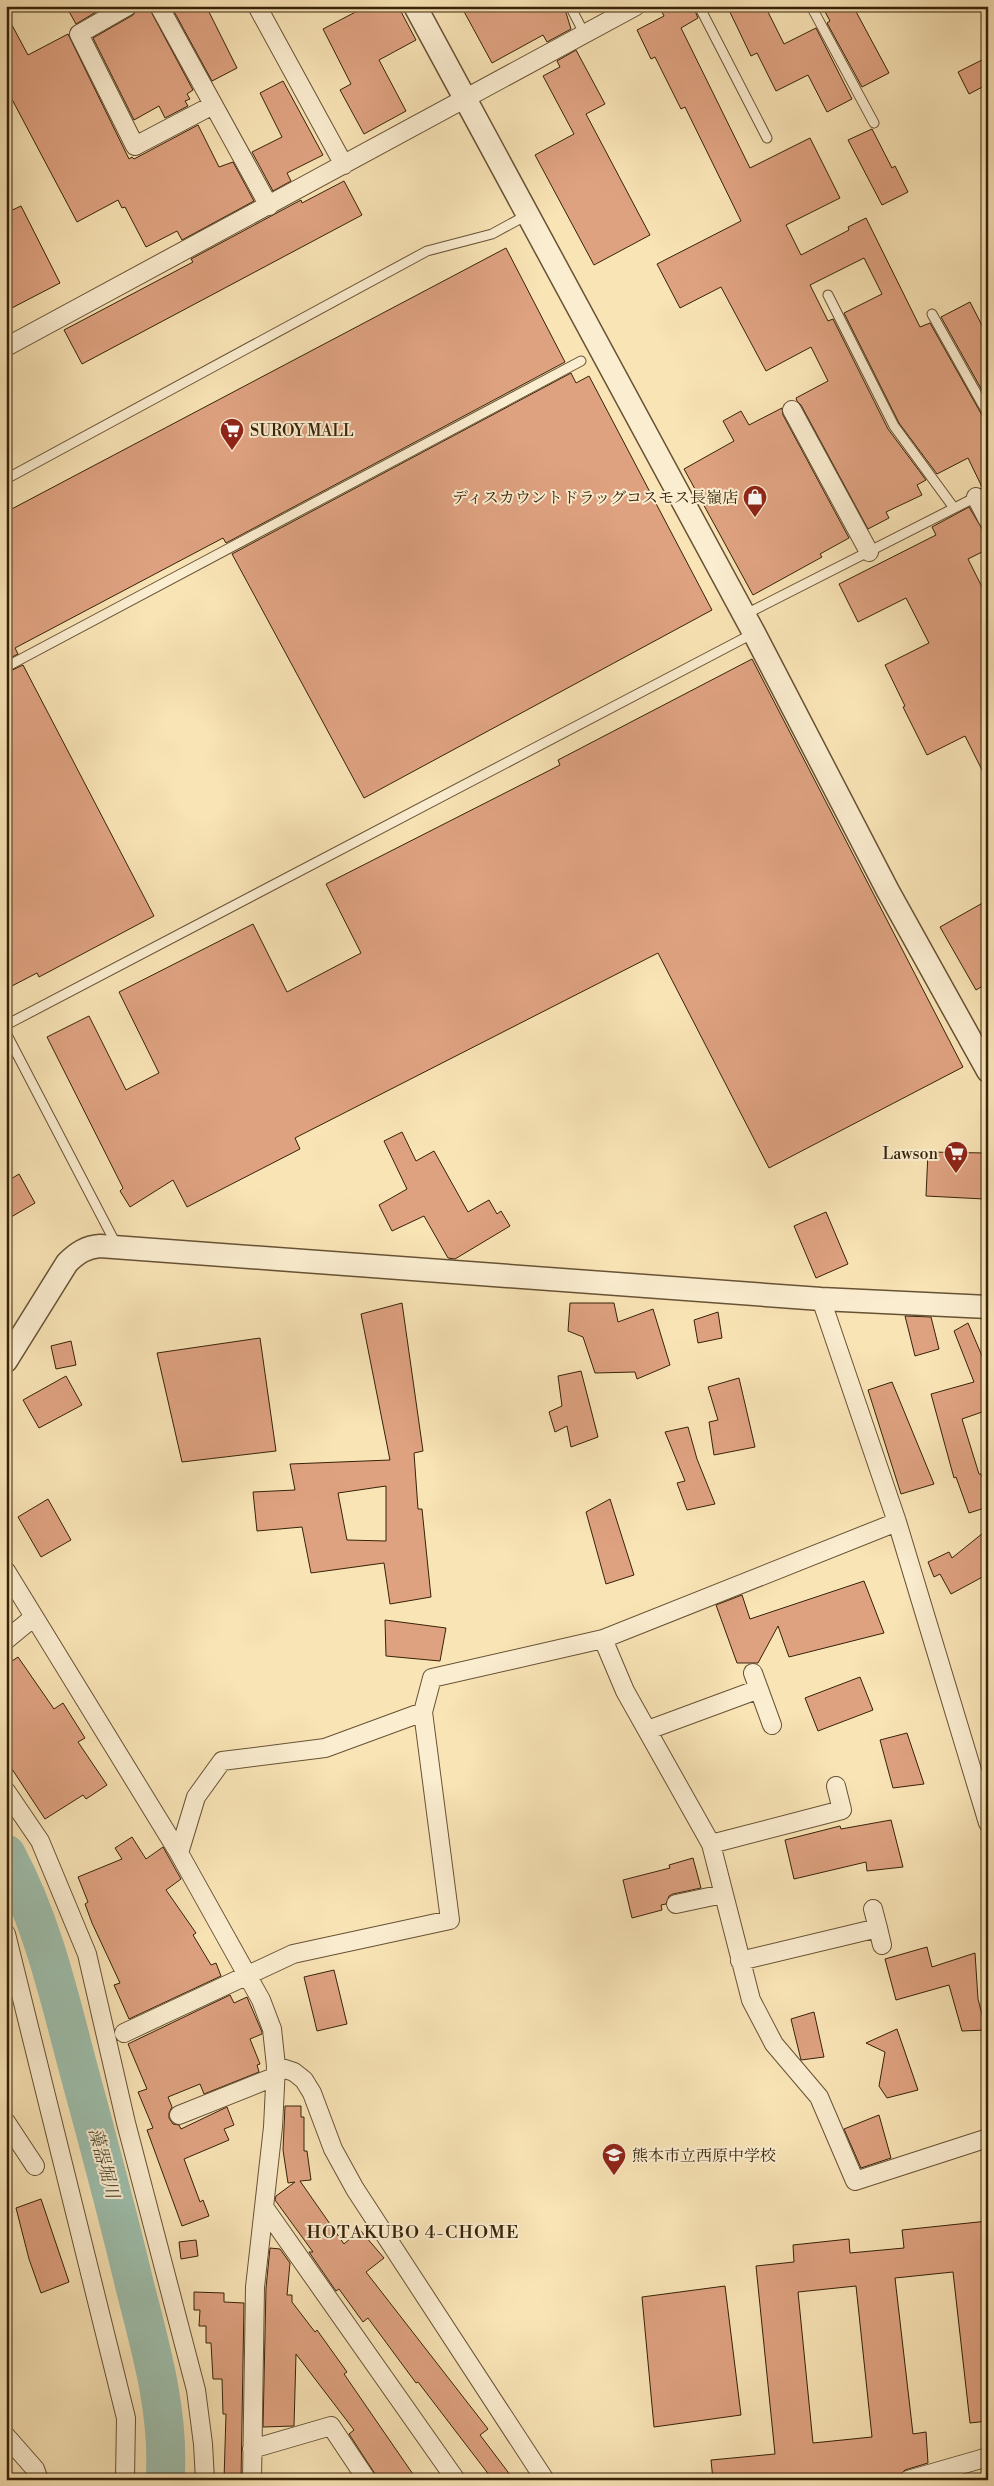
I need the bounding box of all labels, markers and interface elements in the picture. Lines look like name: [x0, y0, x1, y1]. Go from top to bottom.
supermarket icon: SUROY MALL: [219, 417, 245, 451]
place label: SUROY MALL: [250, 421, 354, 441]
shop icon: ディスカウントドラッグコスモス長嶺店: [742, 484, 768, 518]
place label: ディスカウントドラッグコスモス長嶺店: [452, 488, 738, 508]
supermarket icon: Lawson: [943, 1140, 969, 1174]
place label: Lawson: [883, 1144, 938, 1164]
water label: 藻器堀川: [83, 2125, 124, 2203]
school or university icon: 熊本市立西原中学校: [601, 2142, 627, 2176]
place label: 熊本市立西原中学校: [632, 2146, 776, 2166]
district label: HOTAKUBO 4-CHOME: [307, 2221, 519, 2244]

